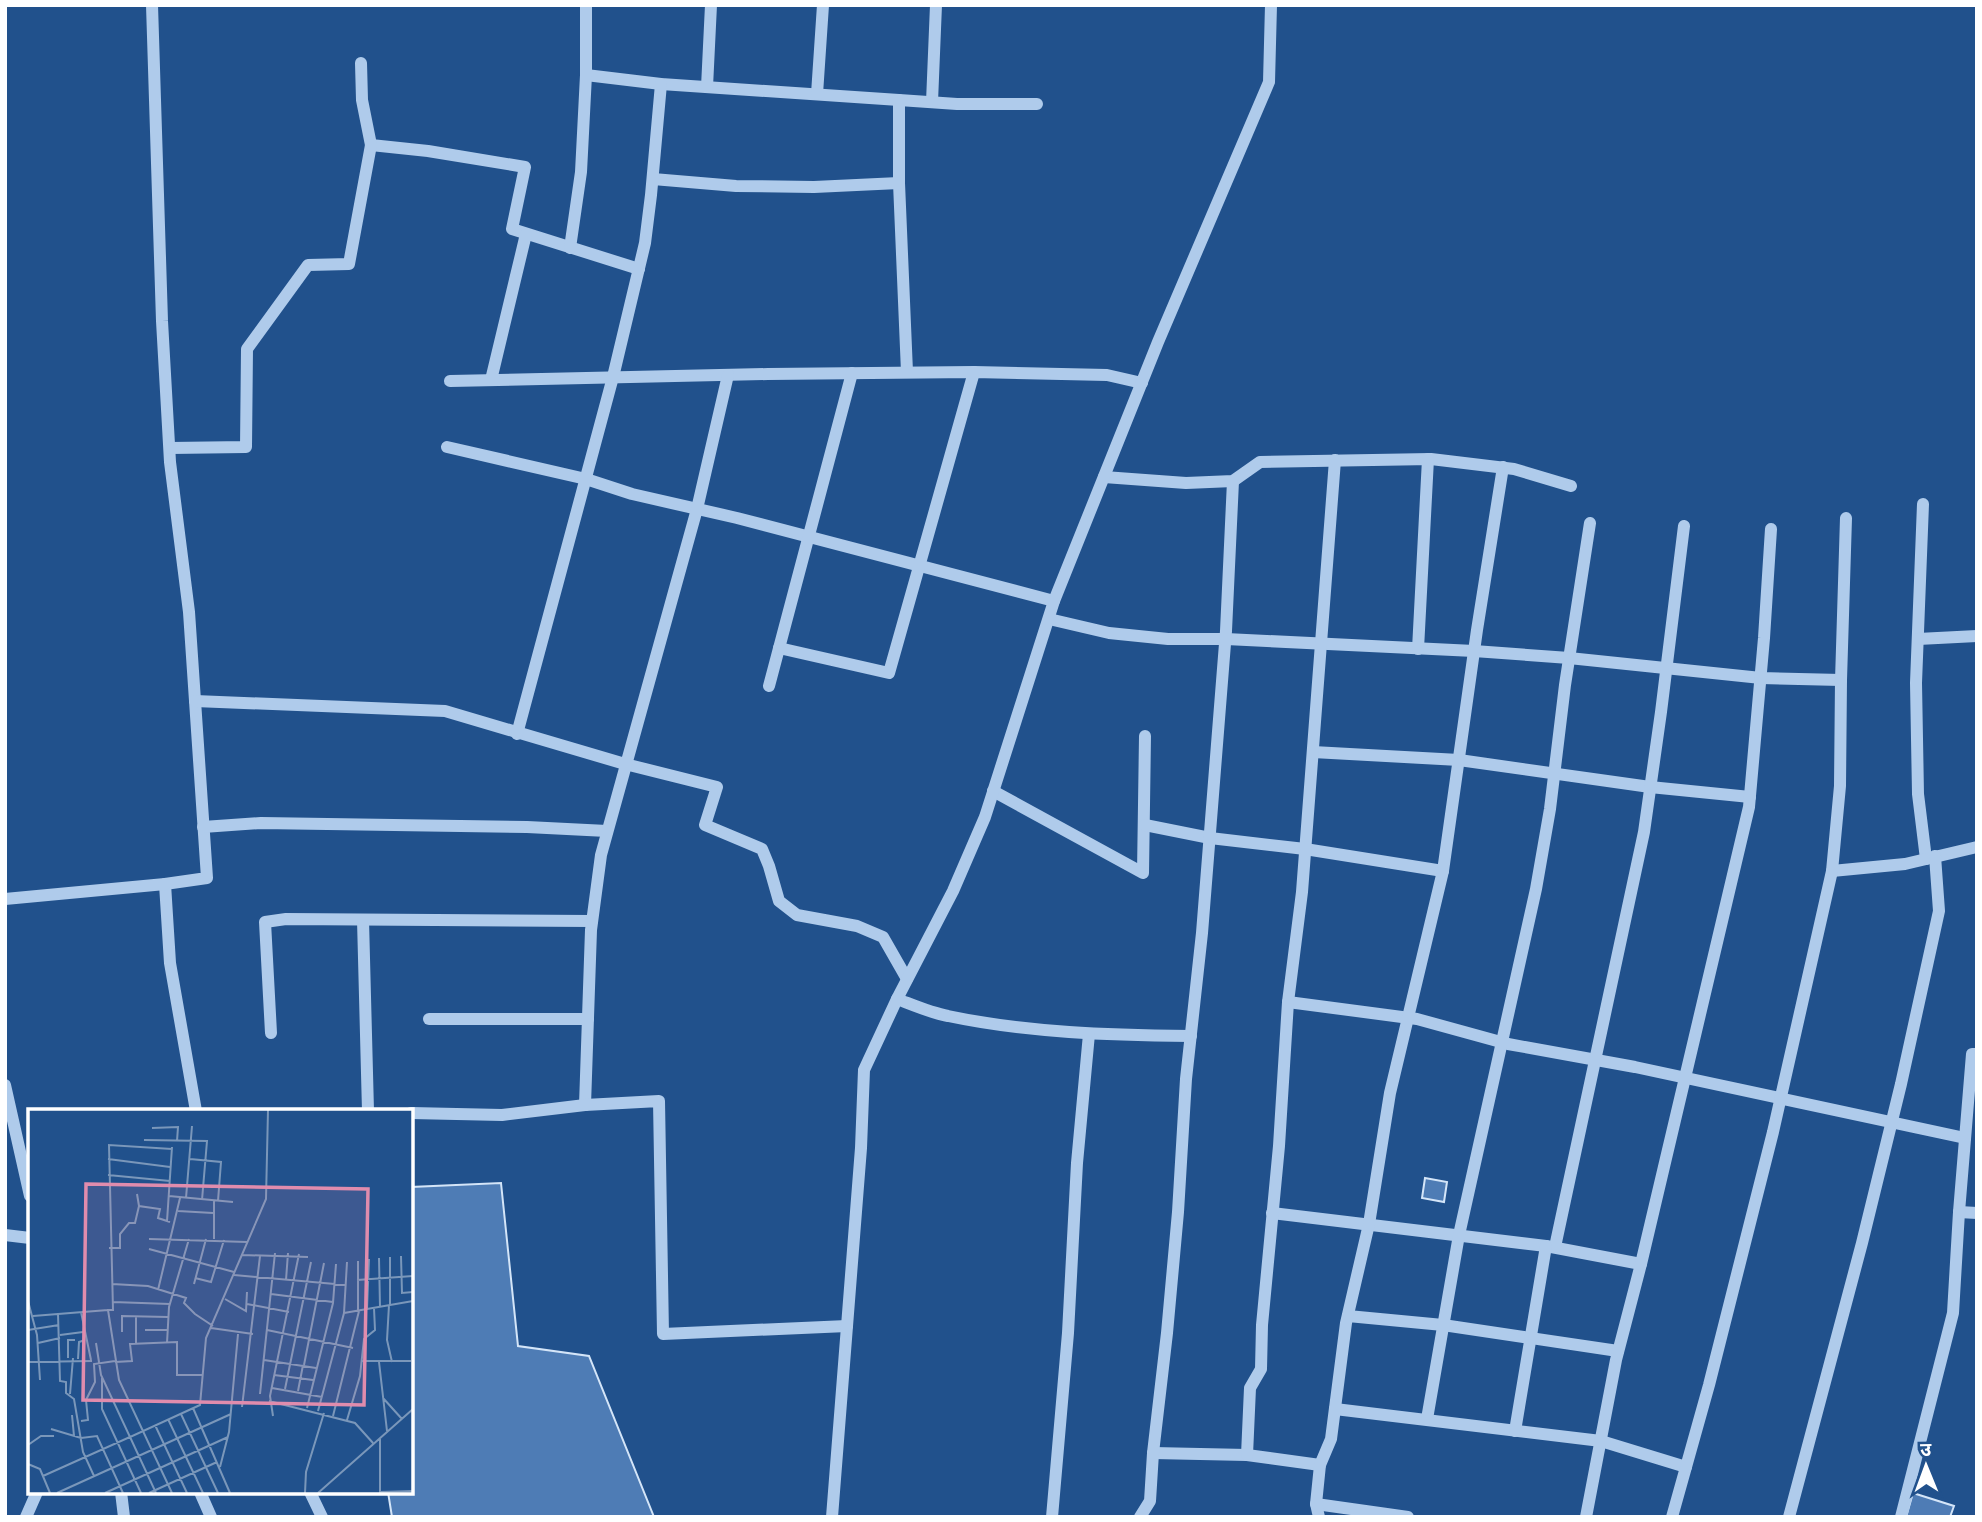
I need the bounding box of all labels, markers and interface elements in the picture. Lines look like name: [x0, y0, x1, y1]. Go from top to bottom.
inset map: [28, 1109, 413, 1494]
north arrow: [1891, 1431, 1961, 1501]
text: उ: [1920, 1438, 1932, 1460]

